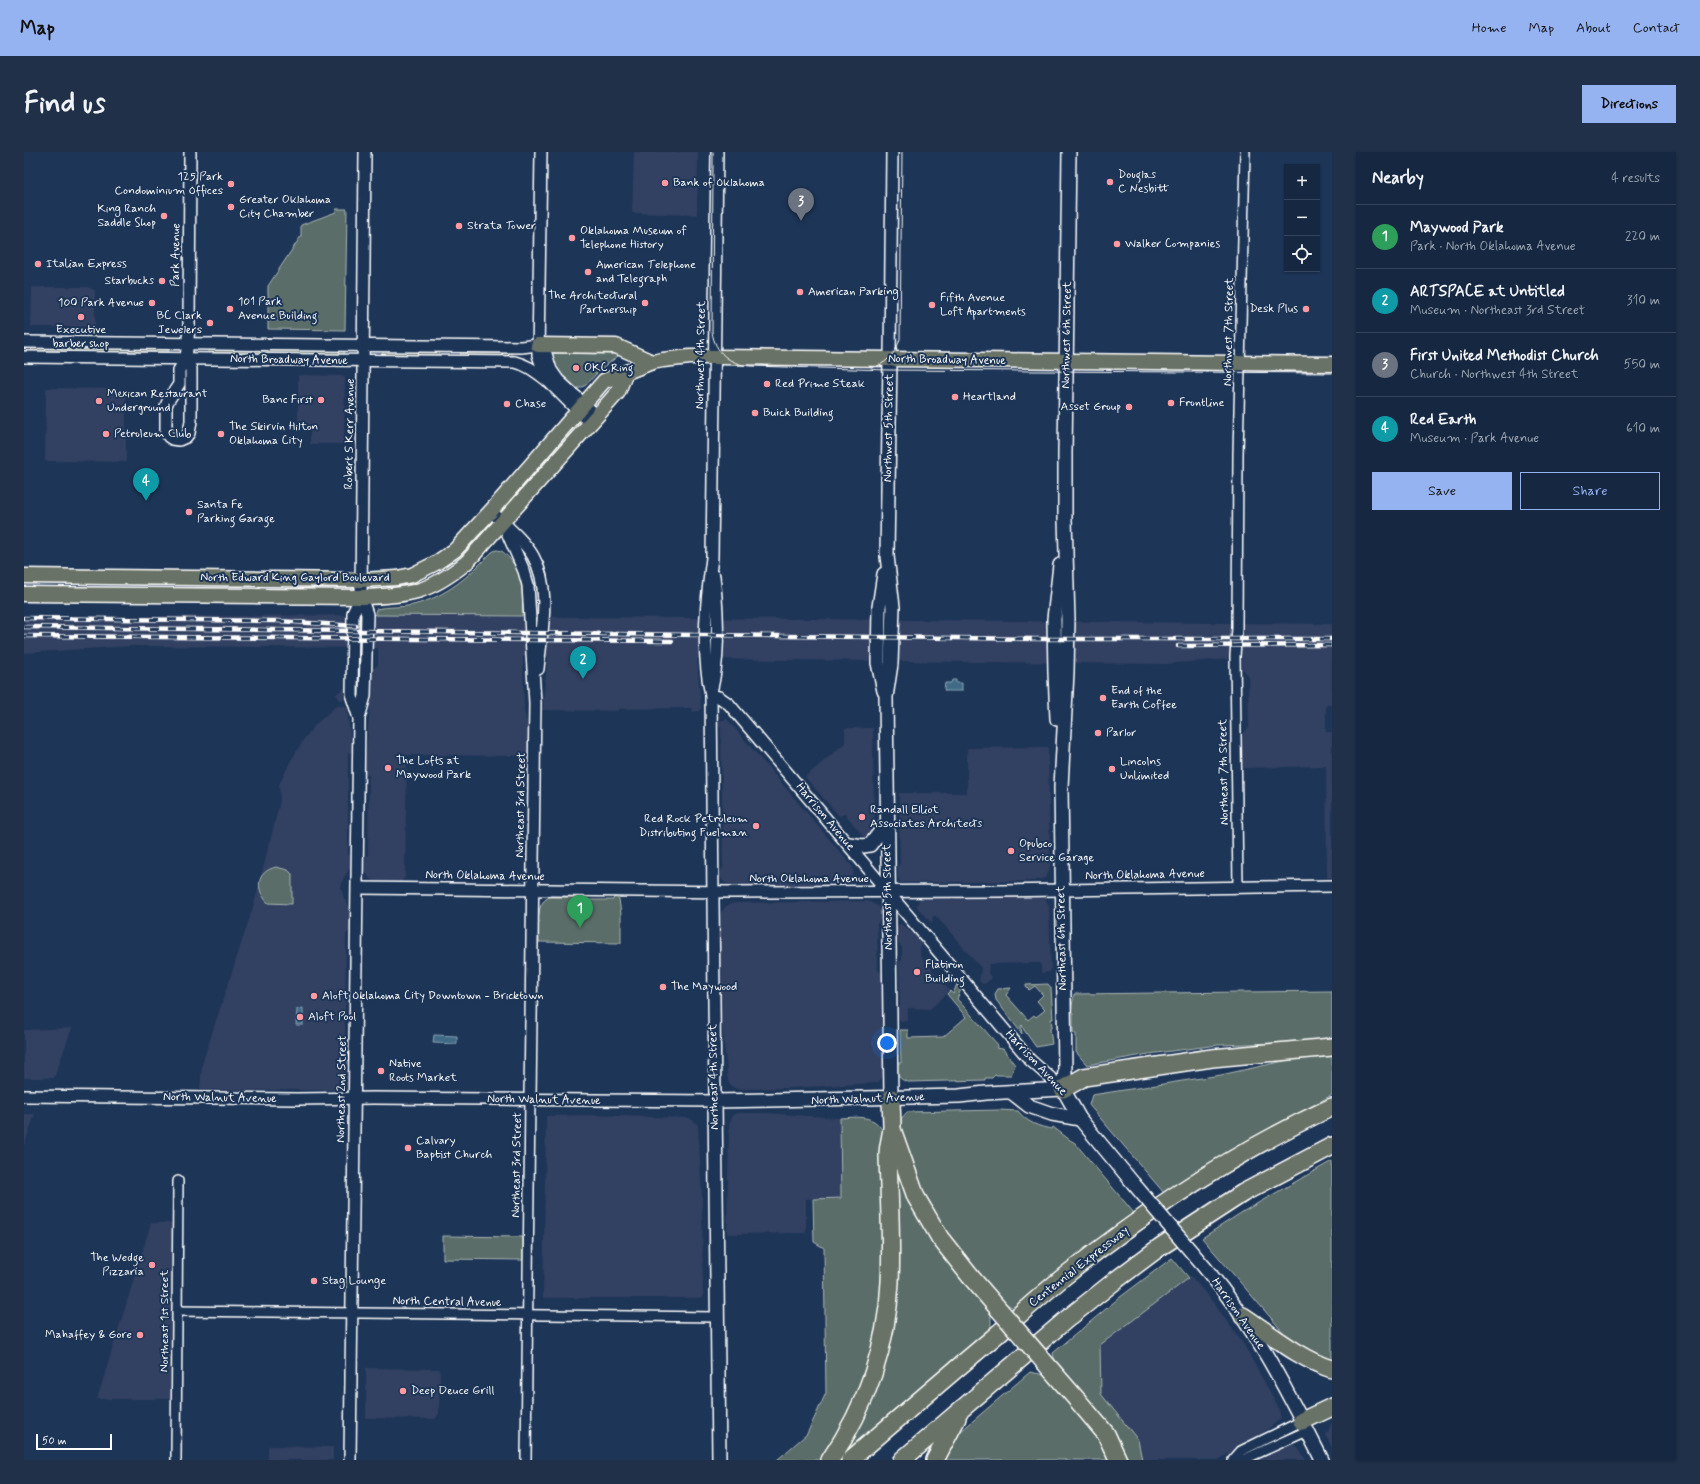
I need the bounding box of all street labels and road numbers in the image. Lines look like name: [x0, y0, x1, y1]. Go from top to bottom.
street label: Park Avenue: [167, 223, 185, 287]
street label: Northwest 7th Street: [1220, 278, 1238, 386]
street label: Northwest 6th Street: [1058, 281, 1076, 389]
street label: Northwest 4th Street: [692, 301, 710, 409]
street label: North Broadway Avenue: [230, 351, 348, 369]
street label: North Broadway Avenue: [888, 351, 1006, 369]
street label: Northwest 5th Street: [880, 374, 898, 482]
street label: Robert S Kerr Avenue: [341, 378, 359, 490]
street label: North Edward King Gaylord Boulevard: [200, 570, 390, 586]
street label: Northeast 7th Street: [1215, 719, 1233, 825]
street label: Northeast 3rd Street: [512, 752, 530, 858]
street label: Harrison Avenue: [792, 780, 858, 854]
street label: Northeast 5th Street: [879, 844, 897, 950]
street label: North Oklahoma Avenue: [1085, 866, 1205, 884]
street label: North Oklahoma Avenue: [425, 867, 545, 885]
street label: North Oklahoma Avenue: [749, 871, 869, 887]
street label: Northeast 6th Street: [1053, 885, 1071, 991]
street label: Northeast 4th Street: [705, 1024, 723, 1130]
street label: Harrison Avenue: [1001, 1027, 1071, 1099]
street label: Northeast 2nd Street: [333, 1035, 351, 1143]
street label: North Walnut Avenue: [163, 1089, 277, 1107]
street label: North Walnut Avenue: [811, 1089, 925, 1109]
street label: North Walnut Avenue: [487, 1091, 601, 1109]
street label: Northeast 3rd Street: [508, 1112, 526, 1218]
street label: Centennial Expressway: [1026, 1223, 1132, 1311]
street label: Northeast 1st Street: [157, 1270, 173, 1372]
street label: Harrison Avenue: [1207, 1275, 1269, 1353]
street label: North Central Avenue: [392, 1293, 502, 1311]

